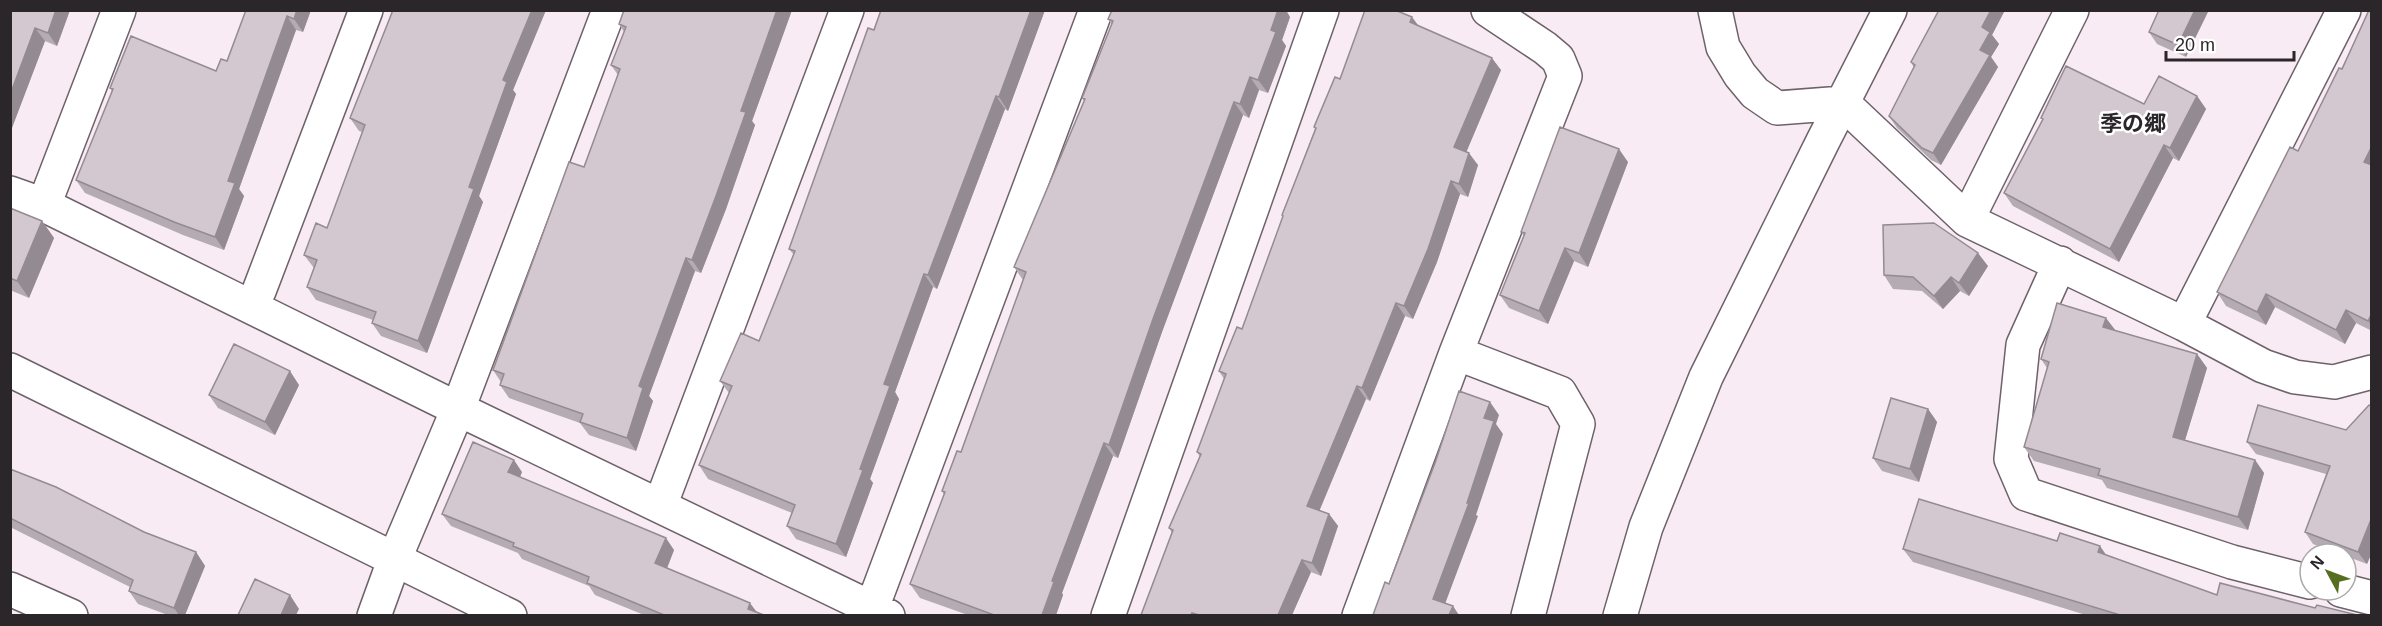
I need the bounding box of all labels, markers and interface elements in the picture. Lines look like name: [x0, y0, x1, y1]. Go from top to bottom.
scale bar: [2166, 24, 2294, 62]
text: 20 m: [2175, 35, 2215, 55]
district label: 季の郷: [2100, 111, 2166, 136]
north arrow: [2298, 542, 2358, 602]
text: N: [2307, 553, 2327, 572]

